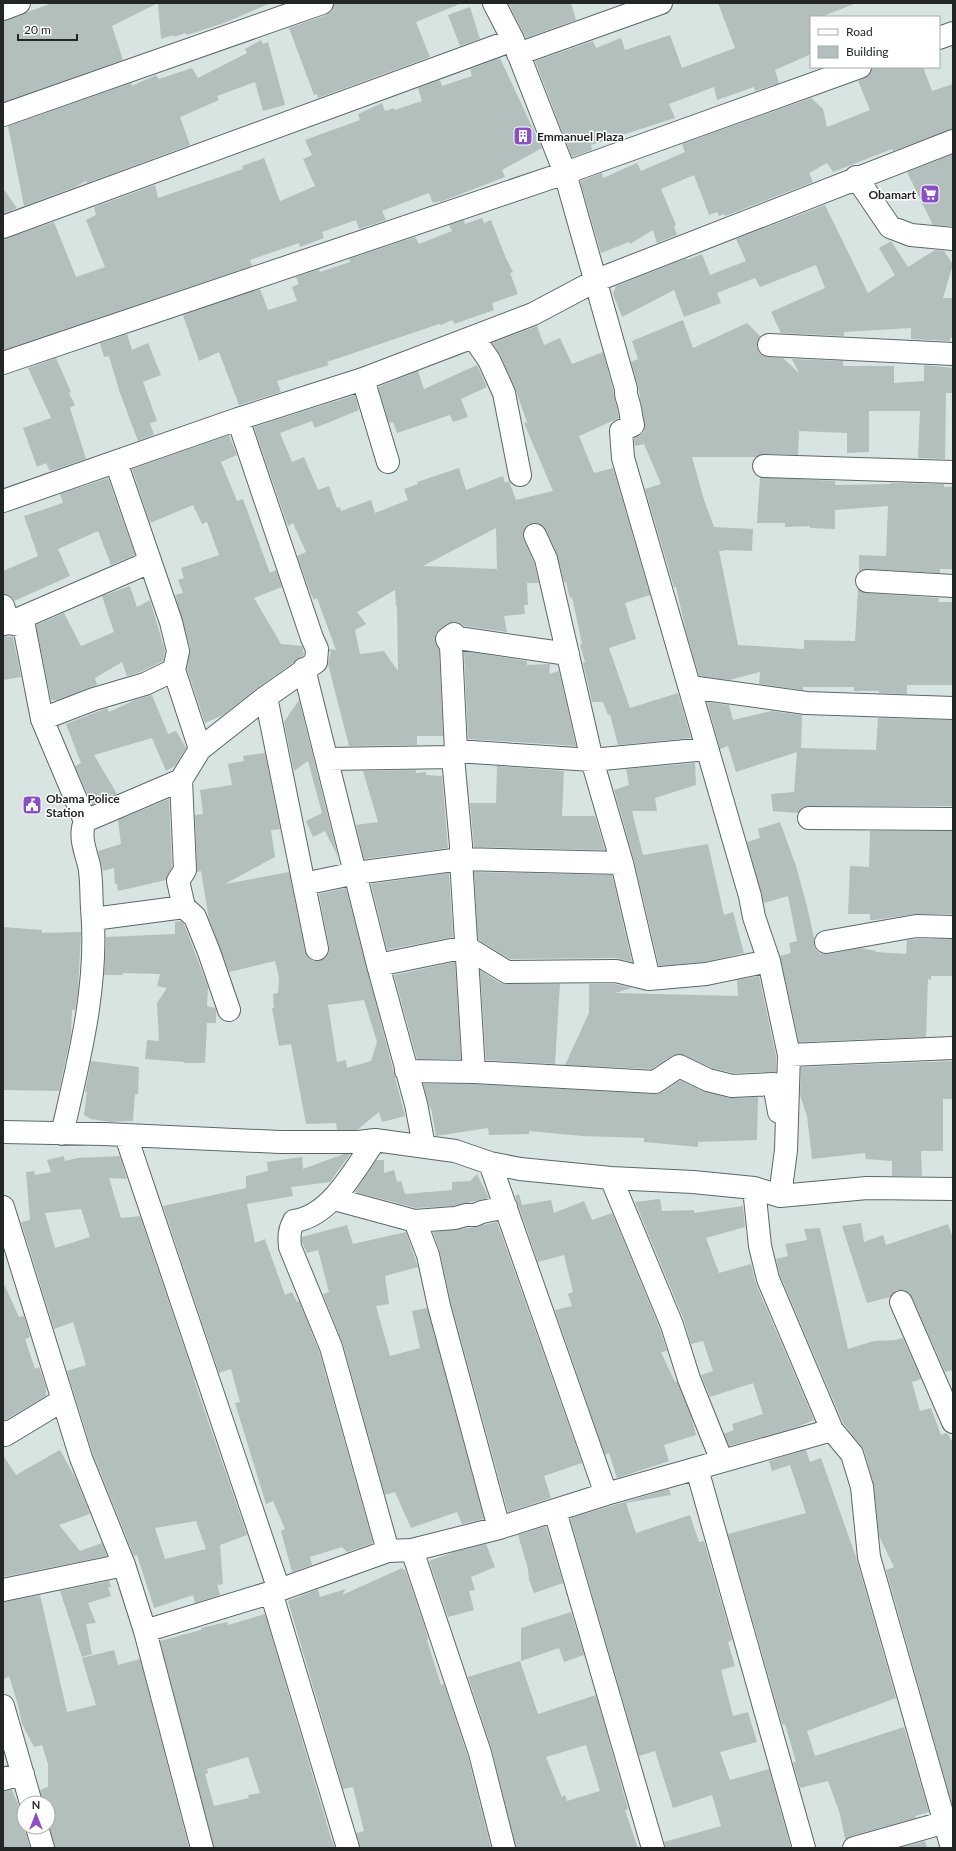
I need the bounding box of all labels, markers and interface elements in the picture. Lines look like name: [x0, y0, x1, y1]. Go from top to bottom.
scale bar: [18, 16, 77, 42]
legend: [810, 16, 940, 68]
text: 20 m: [24, 22, 51, 37]
text: Road: [846, 24, 873, 39]
text: Building: [846, 44, 889, 59]
building icon: Emmanuel Plaza: [512, 125, 534, 147]
place label: Emmanuel Plaza: [537, 129, 624, 144]
supermarket icon: Obamart: [919, 183, 941, 205]
place label: Obamart: [868, 187, 917, 202]
place label: Obama Police Station: [46, 791, 120, 820]
public building icon: Obama Police Station: [21, 794, 43, 816]
north arrow: [16, 1795, 56, 1835]
text: N: [32, 1798, 40, 1811]

